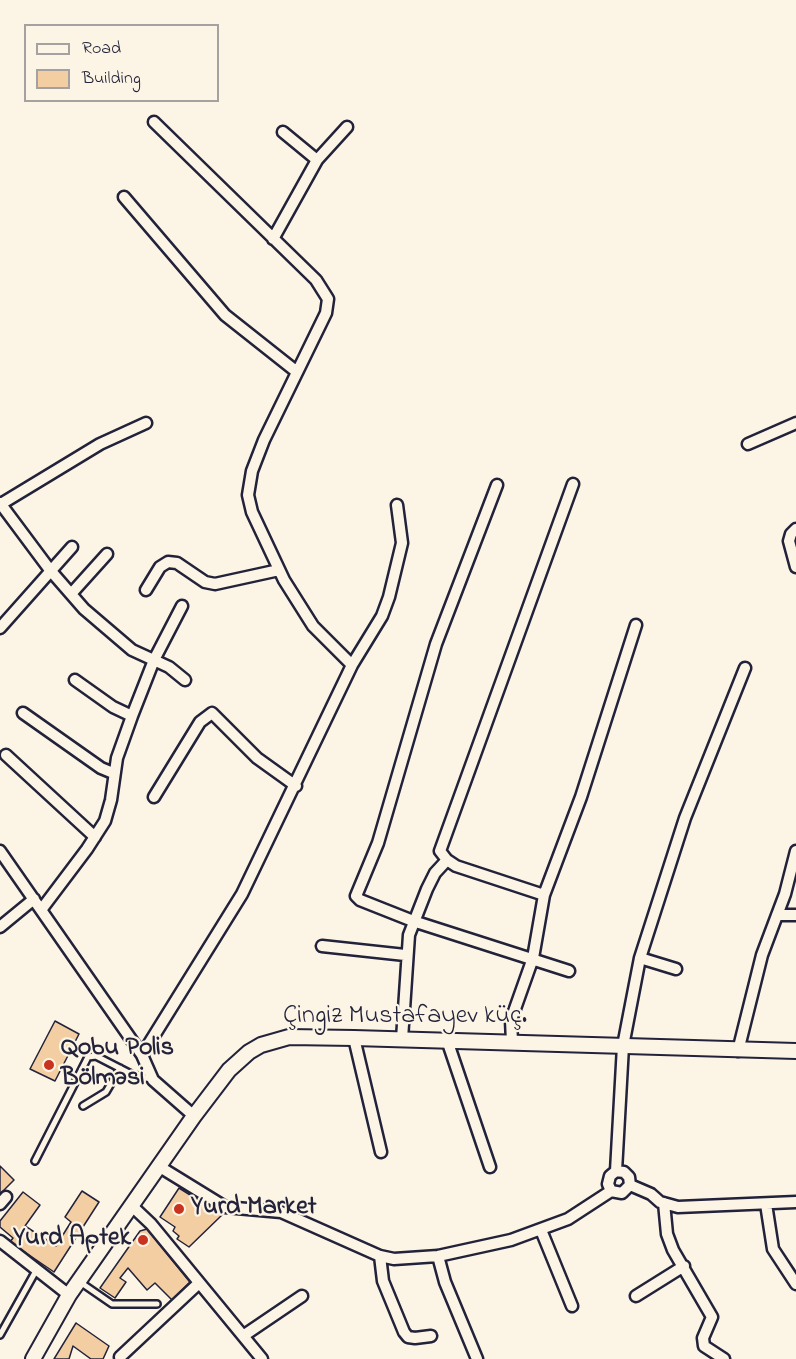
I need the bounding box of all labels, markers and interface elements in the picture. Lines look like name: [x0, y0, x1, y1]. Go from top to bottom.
legend: [24, 24, 219, 102]
text: Road: [82, 36, 121, 62]
text: Building: [82, 66, 141, 92]
street label: Çingiz Mustafayev küç.: [283, 1002, 527, 1034]
place label: Qobu Polis Bölməsi: [61, 1034, 174, 1096]
marker: Qobu Polis Bölməsi: [42, 1058, 56, 1072]
place label: Yurd Market: [191, 1193, 317, 1225]
marker: Yurd Market: [172, 1202, 186, 1216]
place label: Yurd Aptek: [13, 1224, 131, 1256]
marker: Yurd Aptek: [136, 1233, 150, 1247]

